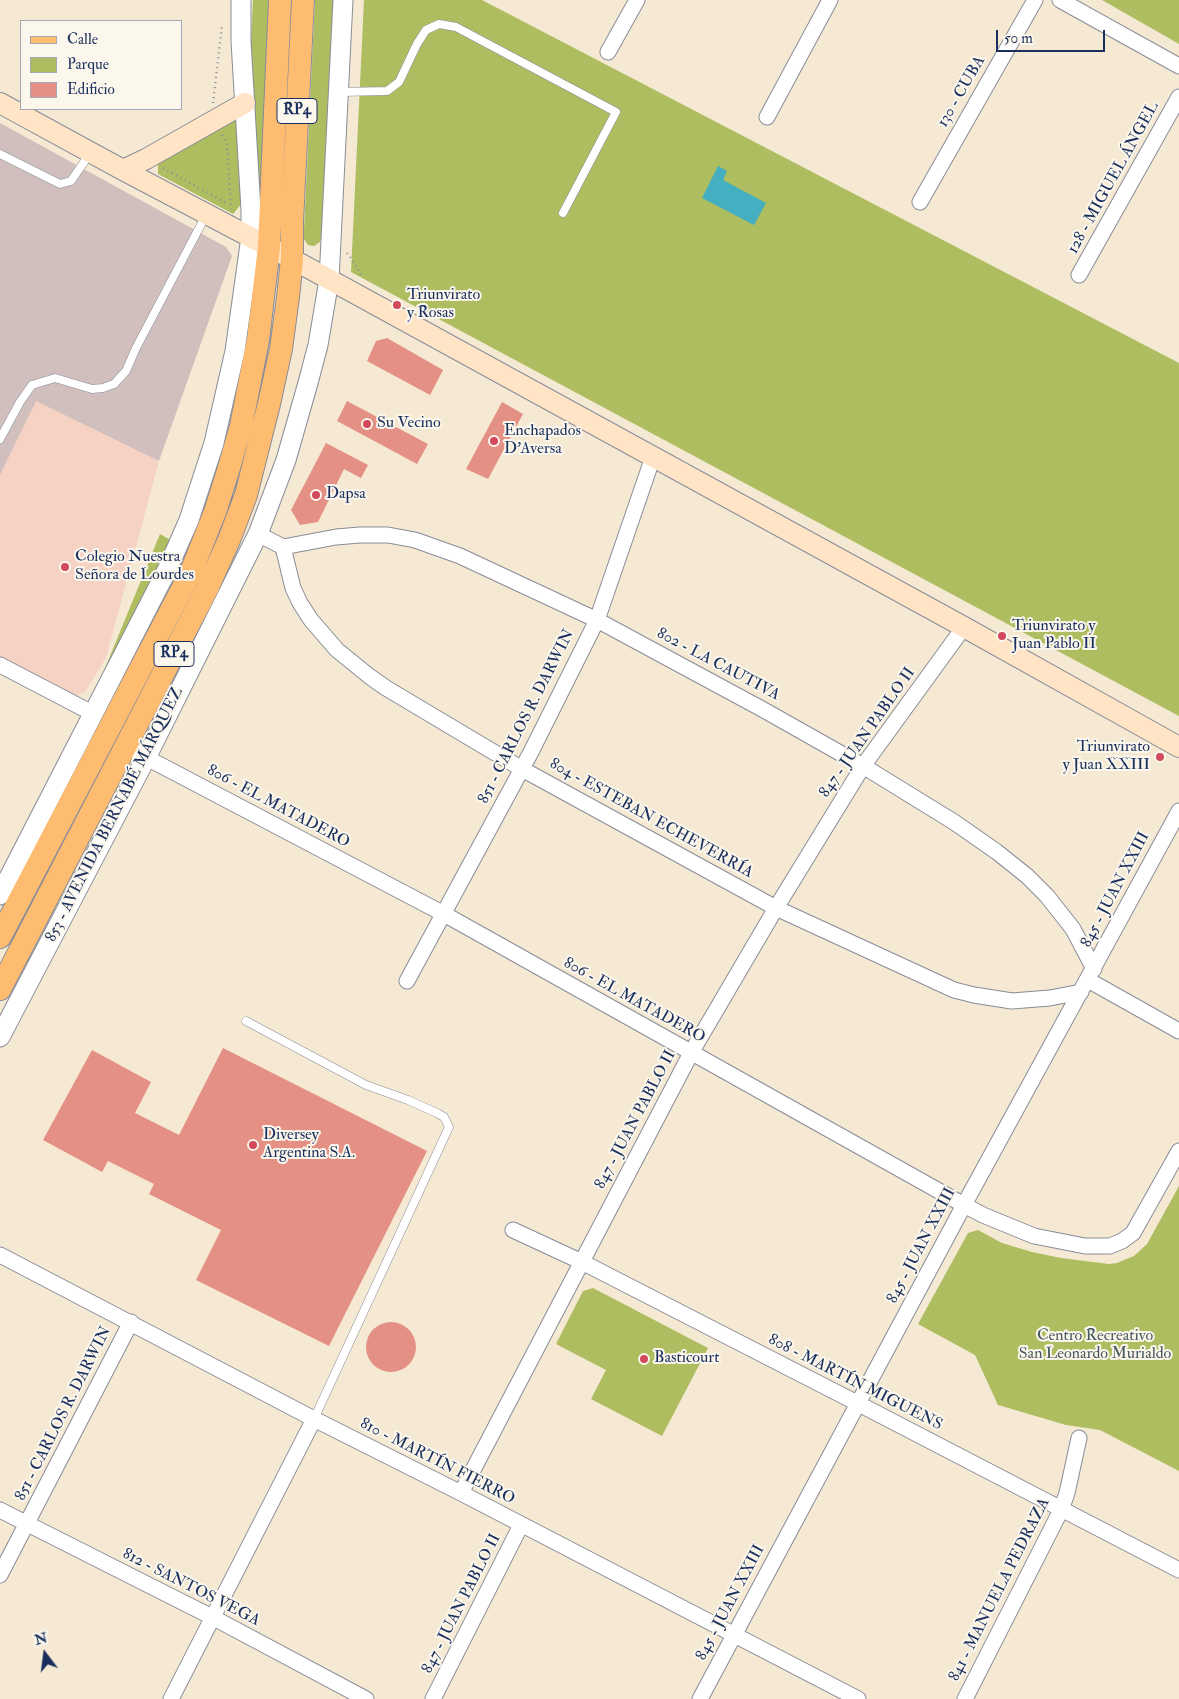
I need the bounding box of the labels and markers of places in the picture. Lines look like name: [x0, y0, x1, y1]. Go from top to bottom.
place label: Triunvirato y Rosas: [407, 286, 480, 324]
marker: Triunvirato y Rosas: [391, 299, 403, 311]
place label: Su Vecino: [377, 414, 441, 434]
marker: Su Vecino: [361, 418, 373, 430]
place label: Enchapados D'Aversa: [504, 422, 581, 460]
marker: Enchapados D'Aversa: [488, 435, 500, 447]
place label: Dapsa: [326, 485, 366, 505]
marker: Dapsa: [310, 489, 322, 501]
place label: Colegio Nuestra Señora de Lourdes: [75, 548, 194, 586]
marker: Colegio Nuestra Señora de Lourdes: [59, 561, 71, 573]
place label: Triunvirato y Juan Pablo II: [1012, 617, 1096, 655]
marker: Triunvirato y Juan Pablo II: [996, 630, 1008, 642]
place label: Triunvirato y Juan XXIII: [1063, 738, 1150, 776]
marker: Triunvirato y Juan XXIII: [1154, 751, 1166, 763]
place label: Diversey Argentina S.A.: [263, 1126, 355, 1164]
marker: Diversey Argentina S.A.: [247, 1139, 259, 1151]
place label: Basticourt: [654, 1349, 719, 1369]
marker: Basticourt: [638, 1353, 650, 1365]

